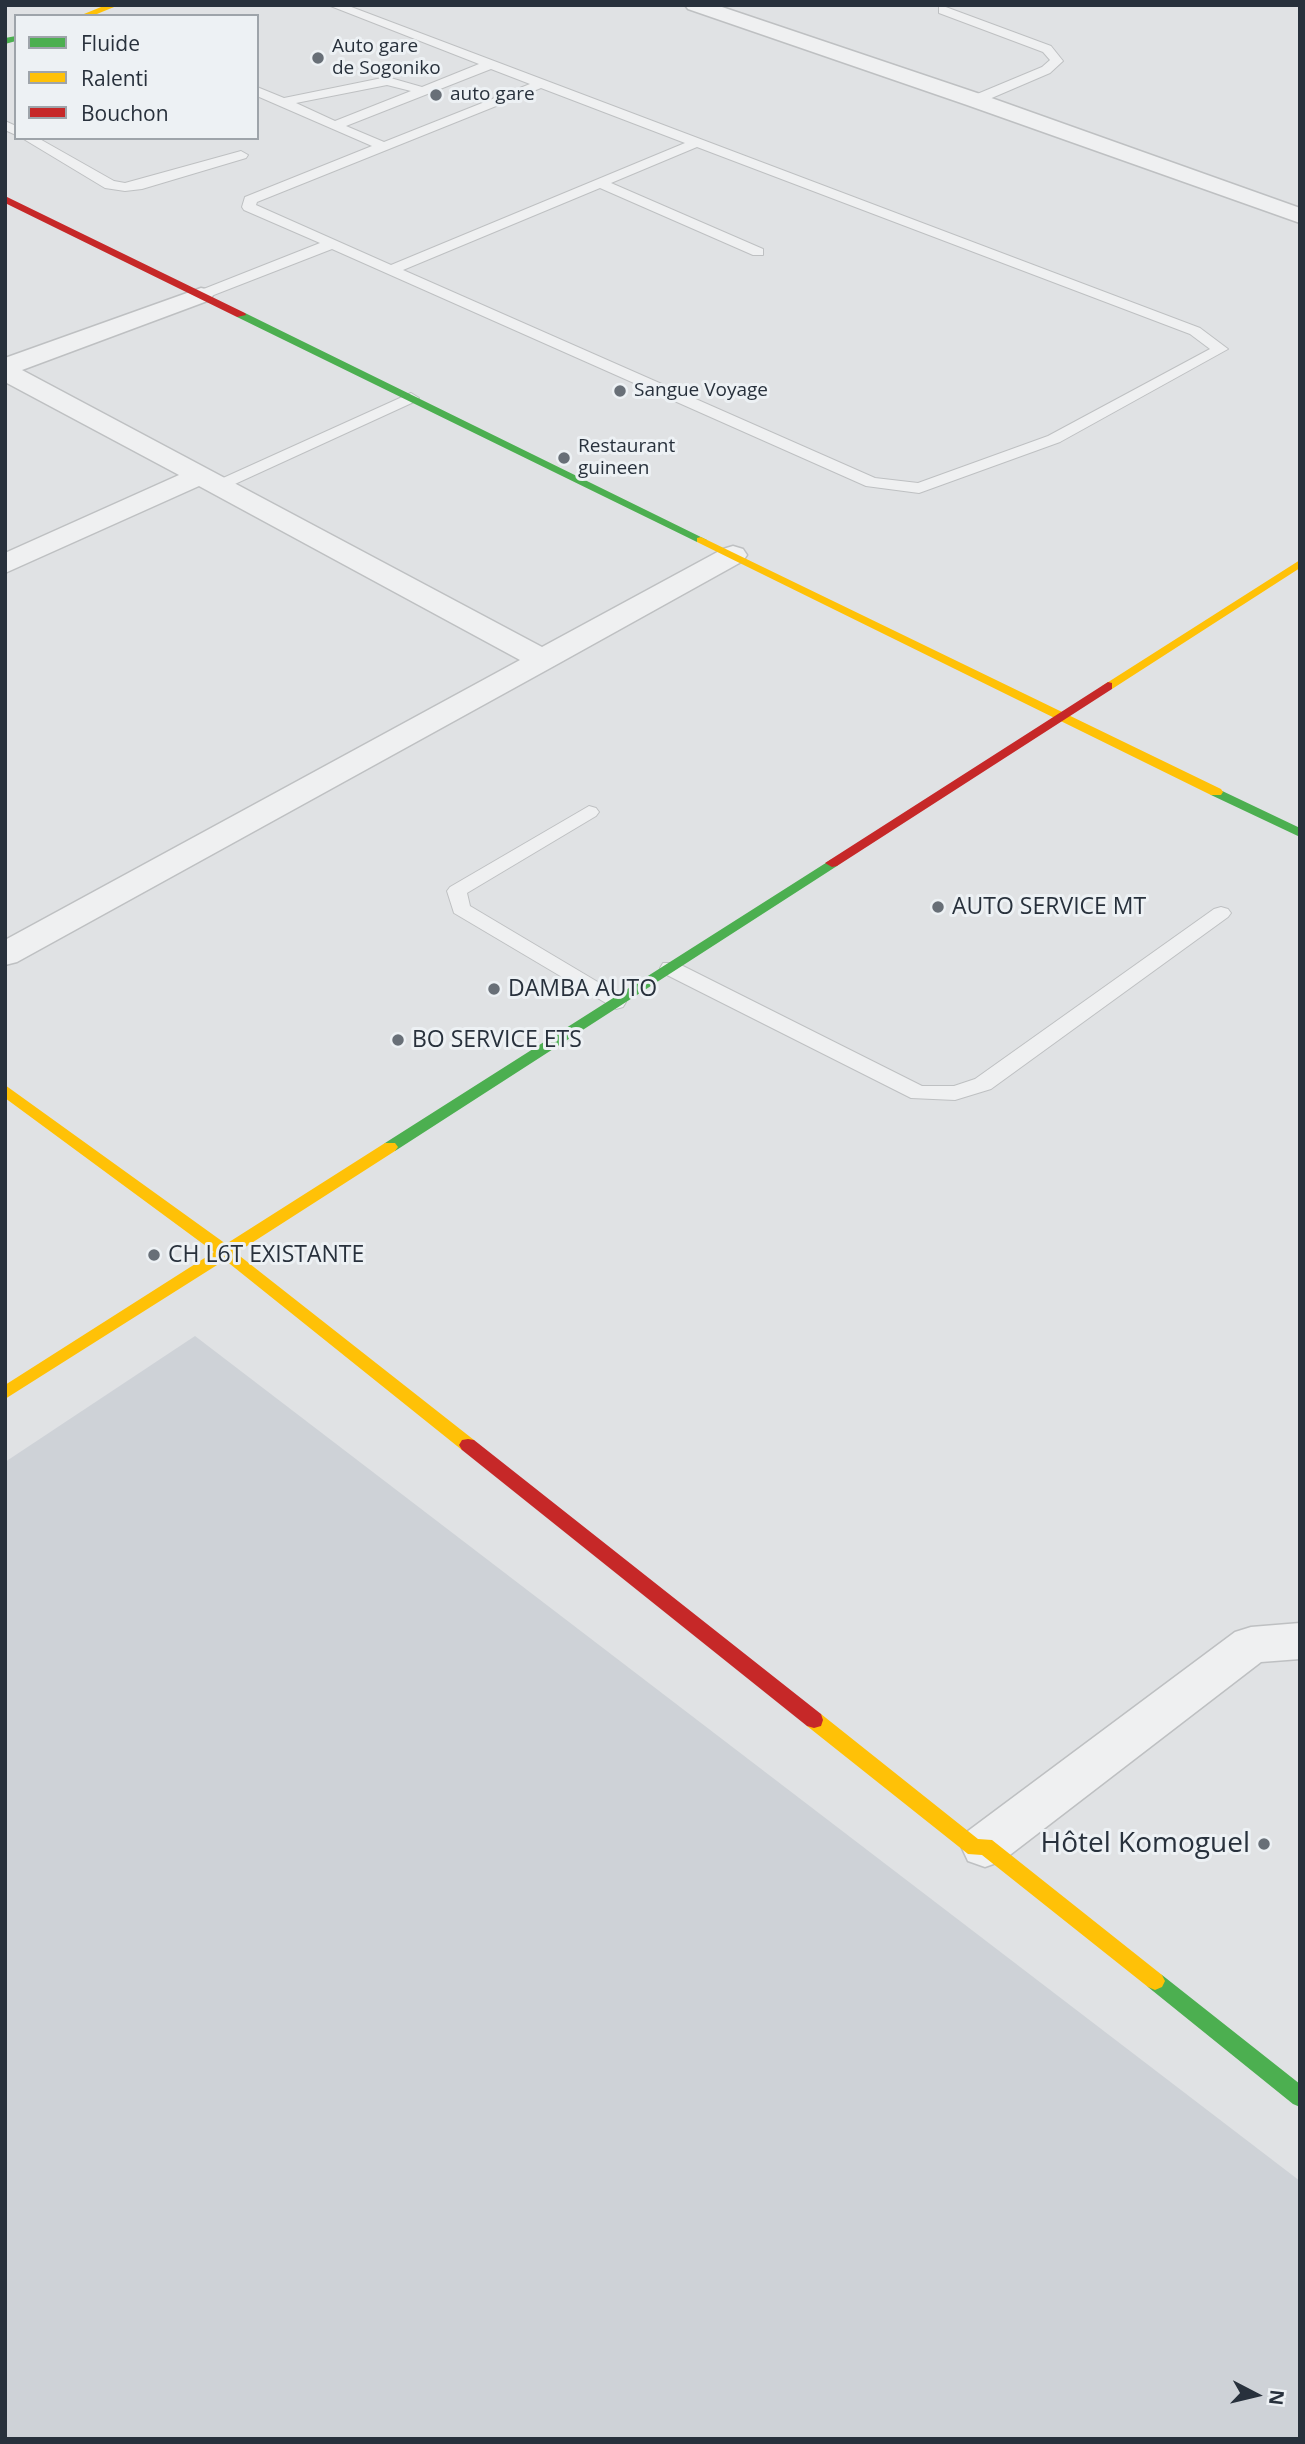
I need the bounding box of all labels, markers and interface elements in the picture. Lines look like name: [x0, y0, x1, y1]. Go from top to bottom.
legend: [14, 14, 259, 140]
text: Fluide: [81, 29, 140, 57]
place label: Auto gare de Sogoniko: [332, 36, 441, 80]
marker: Auto gare de Sogoniko: [310, 50, 326, 66]
text: Ralenti: [81, 64, 148, 92]
place label: auto gare: [450, 84, 535, 106]
marker: auto gare: [428, 87, 444, 103]
text: Bouchon: [81, 99, 169, 127]
place label: Sangue Voyage: [634, 380, 768, 402]
marker: Sangue Voyage: [612, 383, 628, 399]
place label: Restaurant guineen: [578, 436, 675, 480]
marker: Restaurant guineen: [556, 450, 572, 466]
place label: AUTO SERVICE MT: [952, 893, 1146, 921]
marker: AUTO SERVICE MT: [930, 899, 946, 915]
place label: DAMBA AUTO: [508, 975, 657, 1003]
marker: DAMBA AUTO: [486, 981, 502, 997]
place label: BO SERVICE ETS: [412, 1026, 582, 1054]
marker: BO SERVICE ETS: [390, 1032, 406, 1048]
place label: CH L6T EXISTANTE: [168, 1241, 364, 1269]
marker: CH L6T EXISTANTE: [146, 1247, 162, 1263]
place label: Hôtel Komoguel: [1041, 1827, 1250, 1861]
marker: Hôtel Komoguel: [1256, 1836, 1272, 1852]
north arrow: [1221, 2360, 1291, 2430]
text: N: [1263, 2388, 1291, 2407]

